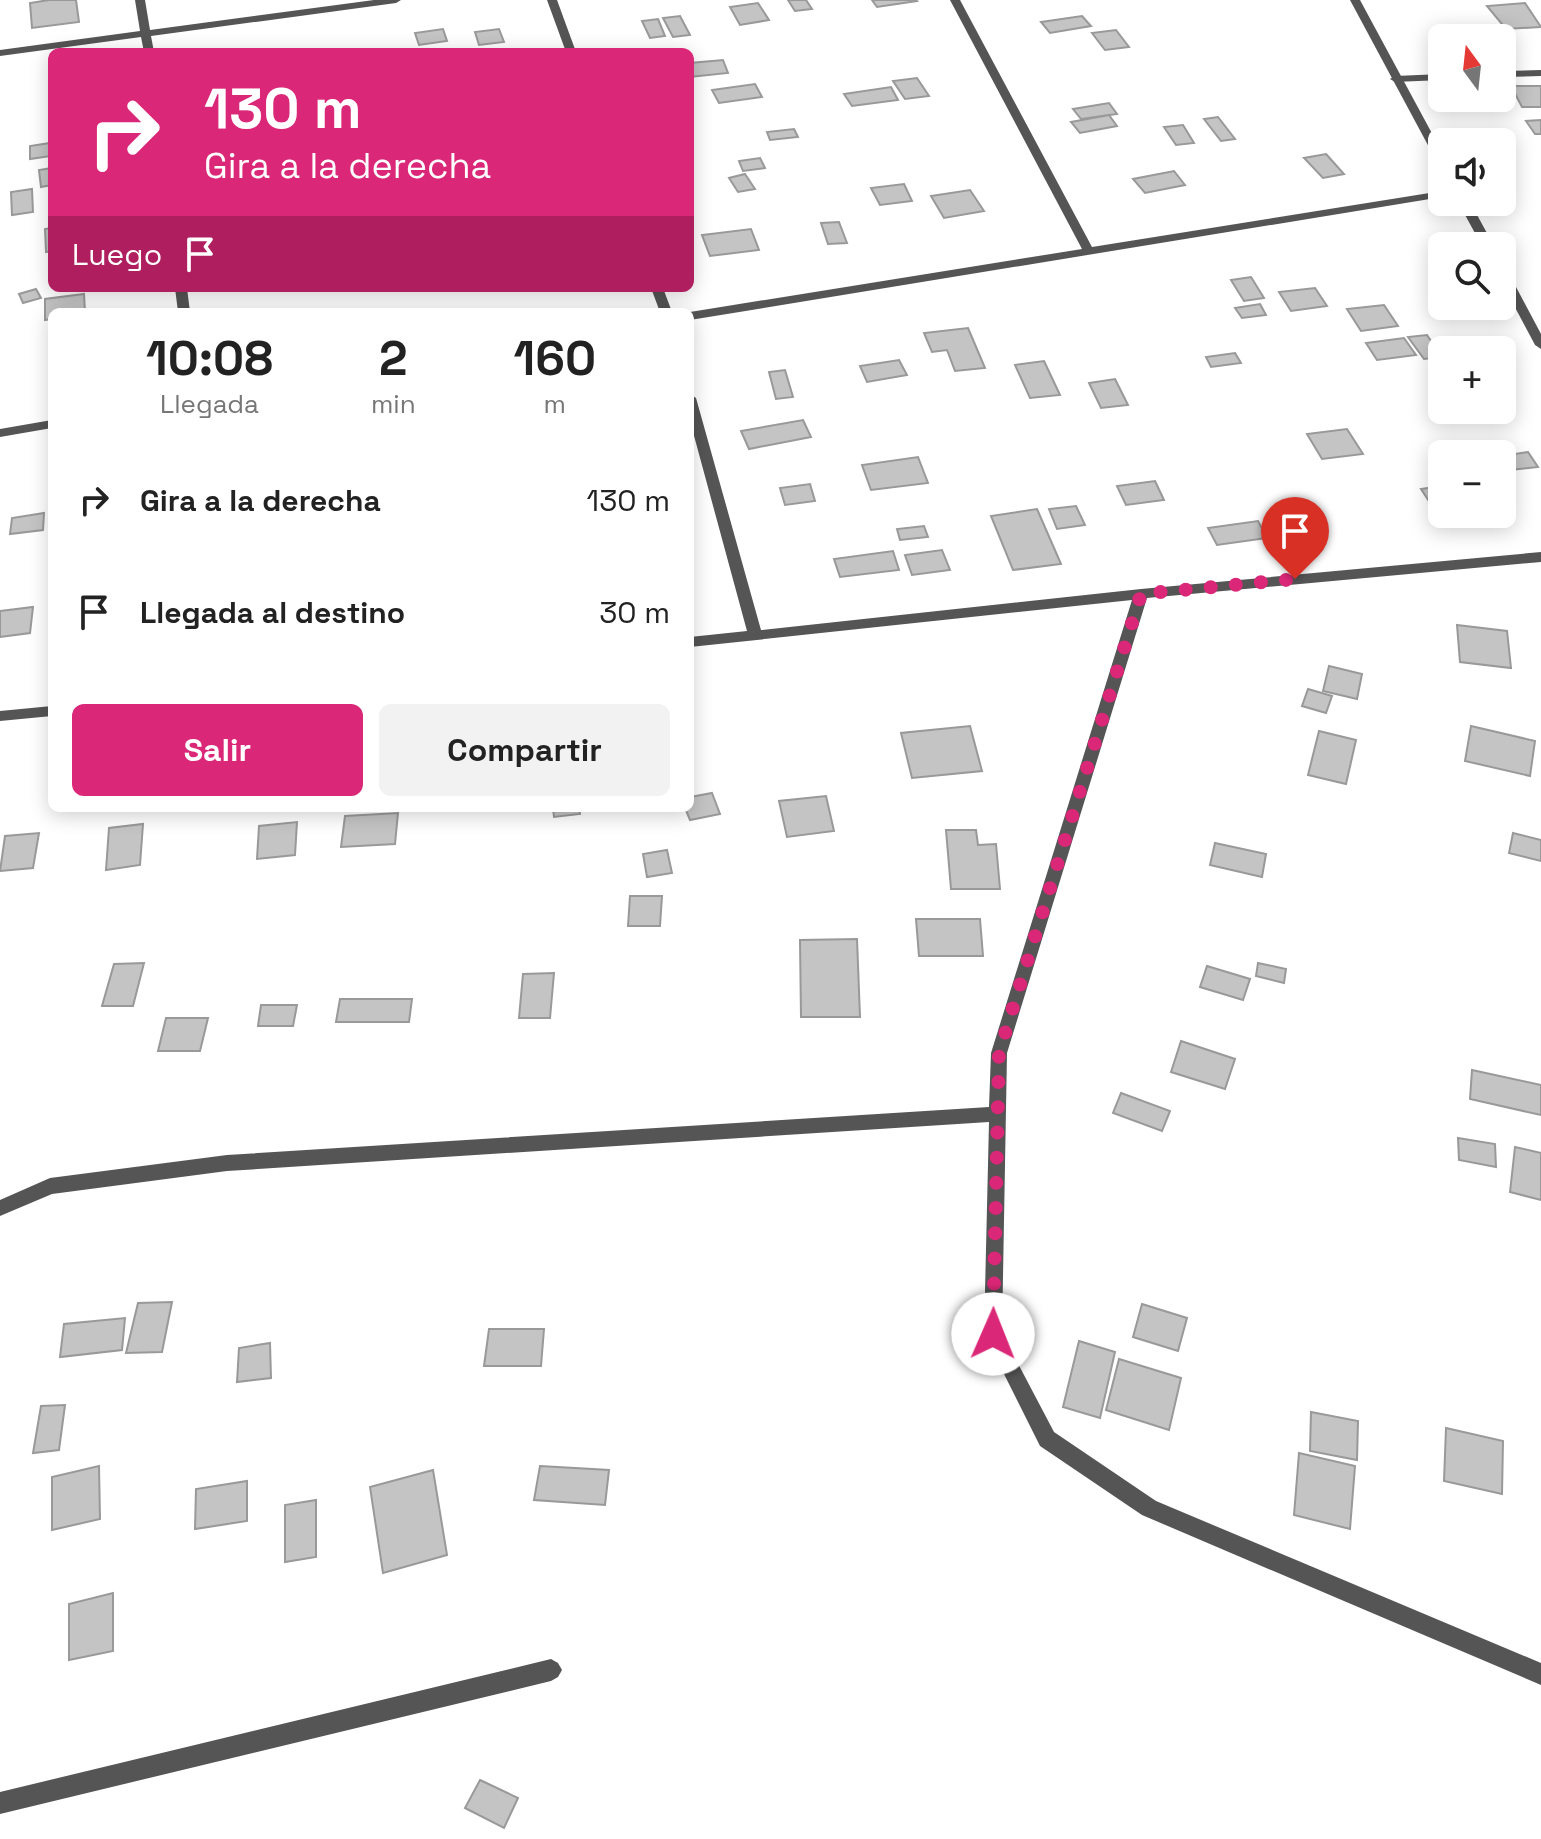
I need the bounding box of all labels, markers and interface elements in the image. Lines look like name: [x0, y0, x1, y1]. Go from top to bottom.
north arrow: [1428, 24, 1516, 112]
map controls: [1428, 24, 1516, 528]
text: 130 m: [204, 73, 362, 144]
icon: right: [72, 80, 176, 184]
button: sound: [1428, 128, 1516, 216]
text: Gira a la derecha: [204, 143, 491, 189]
icon: arrive: [178, 232, 222, 276]
button: search: [1428, 232, 1516, 320]
text: Luego: [72, 235, 162, 274]
text: 10:08: [146, 328, 273, 389]
text: 2: [379, 328, 408, 389]
text: 160: [514, 328, 596, 389]
button: +: [1428, 336, 1516, 424]
text: Llegada: [160, 387, 259, 421]
text: min: [371, 387, 416, 421]
text: m: [544, 387, 566, 421]
button: −: [1428, 440, 1516, 528]
icon: right: [72, 478, 116, 522]
text: Gira a la derecha: [140, 481, 381, 520]
text: 130 m: [587, 481, 670, 520]
pin: [1261, 497, 1329, 579]
icon: arrive: [1273, 509, 1317, 553]
icon: arrive: [72, 590, 116, 634]
text: Llegada al destino: [140, 593, 405, 632]
text: 30 m: [599, 593, 670, 632]
button: Salir: [72, 704, 363, 796]
button: Compartir: [379, 704, 670, 796]
position arrow: [951, 1292, 1035, 1376]

